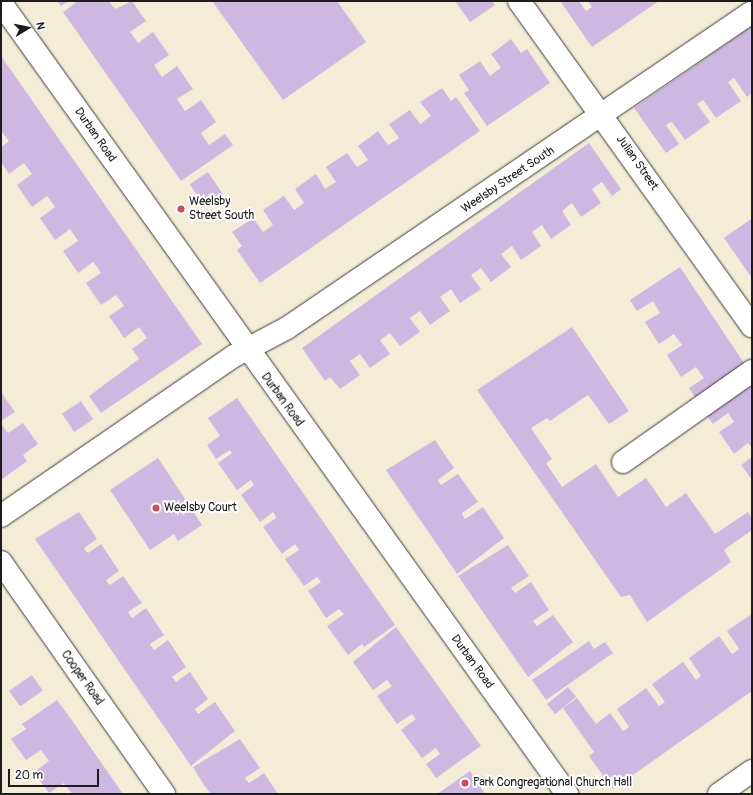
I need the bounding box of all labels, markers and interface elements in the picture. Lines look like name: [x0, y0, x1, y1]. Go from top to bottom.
north arrow: [8, 8, 48, 48]
text: N: [33, 21, 47, 31]
street label: Durban Road: [71, 105, 119, 165]
street label: Julian Street: [613, 133, 661, 193]
street label: Weelsby Street South: [459, 144, 557, 216]
place label: Weelsby Street South: [189, 195, 254, 223]
marker: Weelsby Street South: [176, 204, 186, 214]
street label: Durban Road: [258, 370, 306, 430]
place label: Weelsby Court: [164, 501, 237, 515]
marker: Weelsby Court: [151, 503, 161, 513]
street label: Durban Road: [448, 632, 496, 692]
street label: Cooper Road: [58, 648, 106, 708]
scale bar: [10, 761, 101, 787]
text: 20 m: [15, 768, 43, 783]
place label: Park Congregational Church Hall: [473, 776, 632, 790]
marker: Park Congregational Church Hall: [460, 778, 470, 788]

